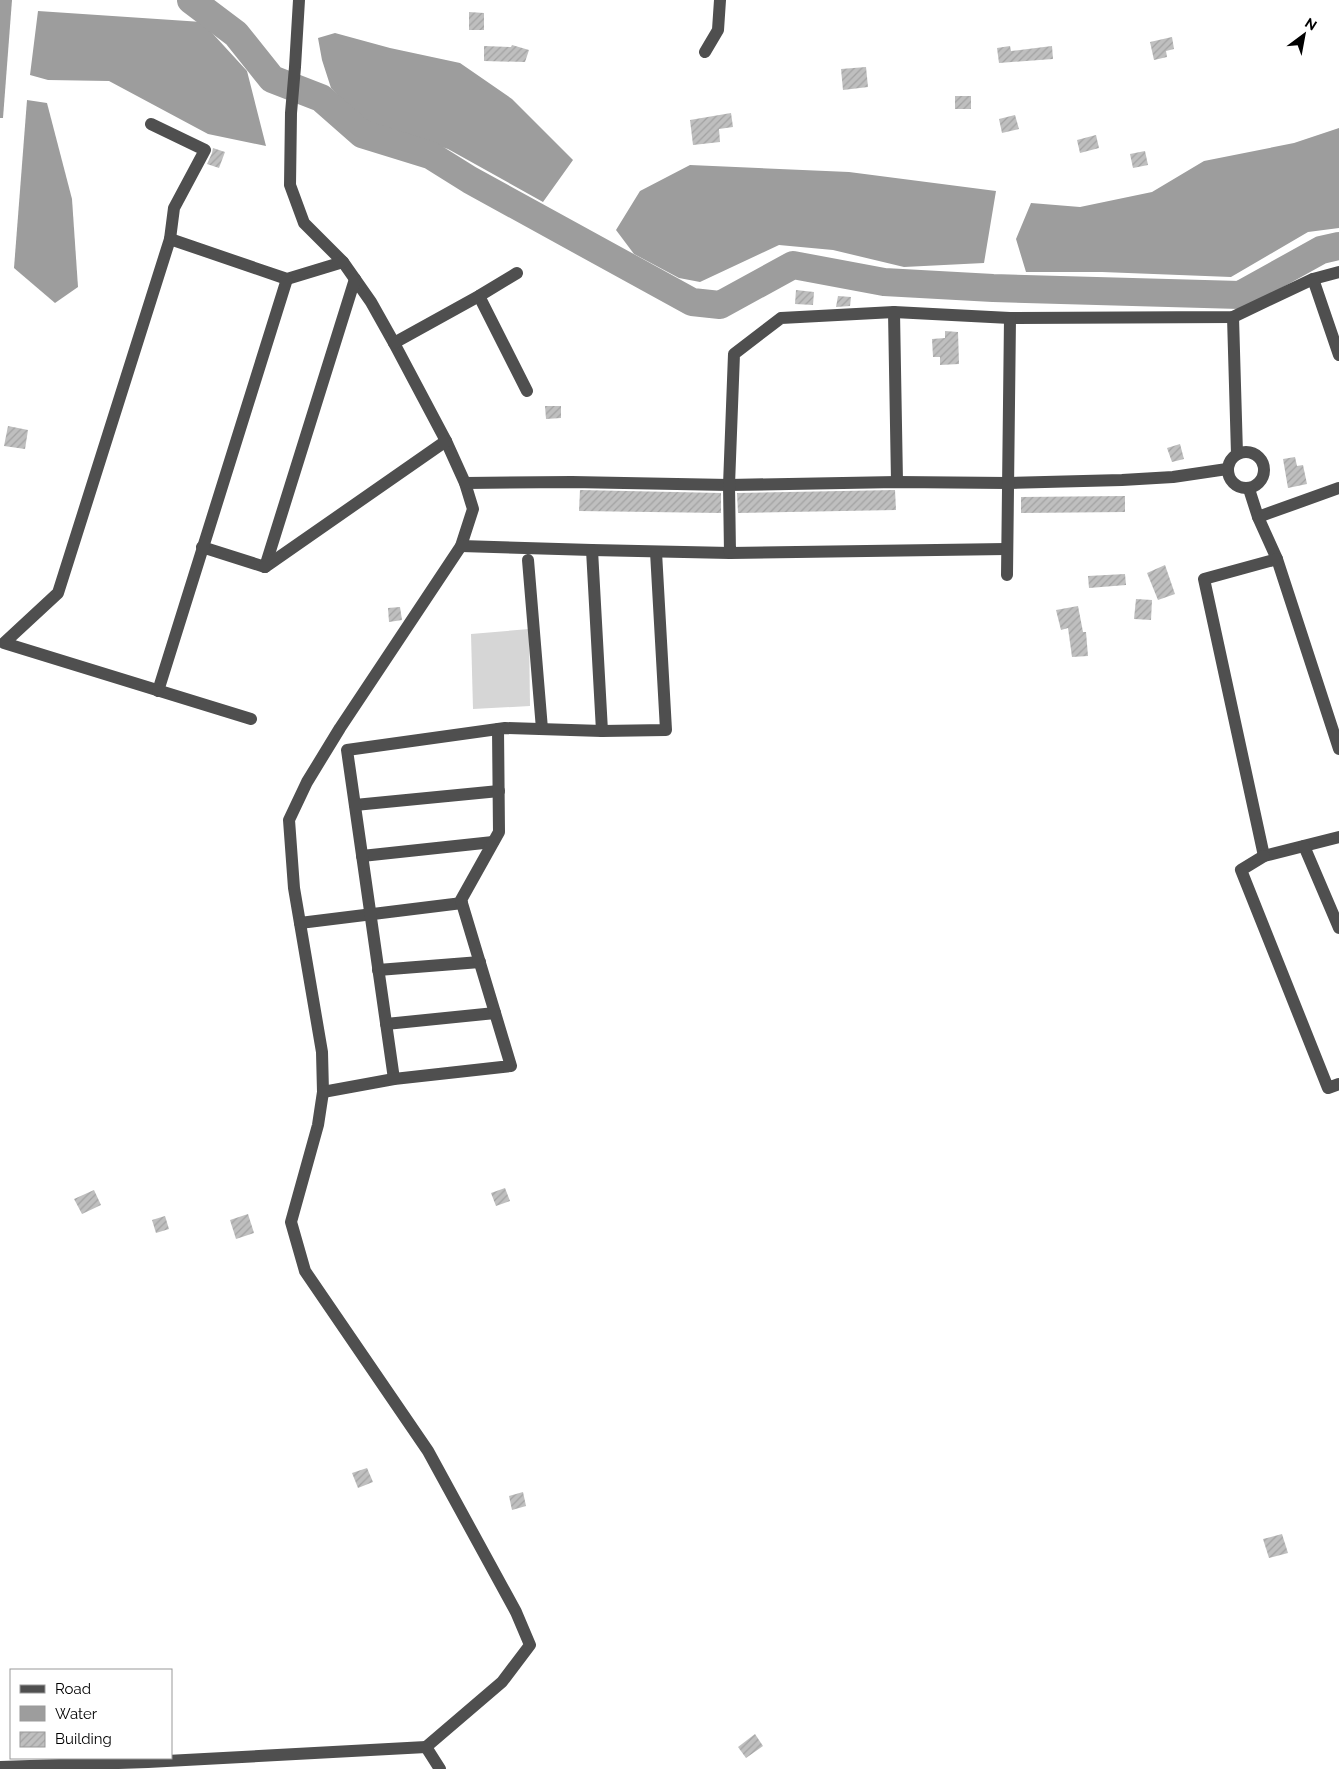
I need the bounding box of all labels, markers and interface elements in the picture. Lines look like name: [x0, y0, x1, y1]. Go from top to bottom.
north arrow: [1279, 10, 1329, 60]
text: N: [1302, 14, 1320, 34]
legend: [10, 1669, 172, 1759]
text: Road: [55, 1680, 91, 1698]
text: Water: [55, 1705, 98, 1723]
text: Building: [55, 1730, 112, 1748]

